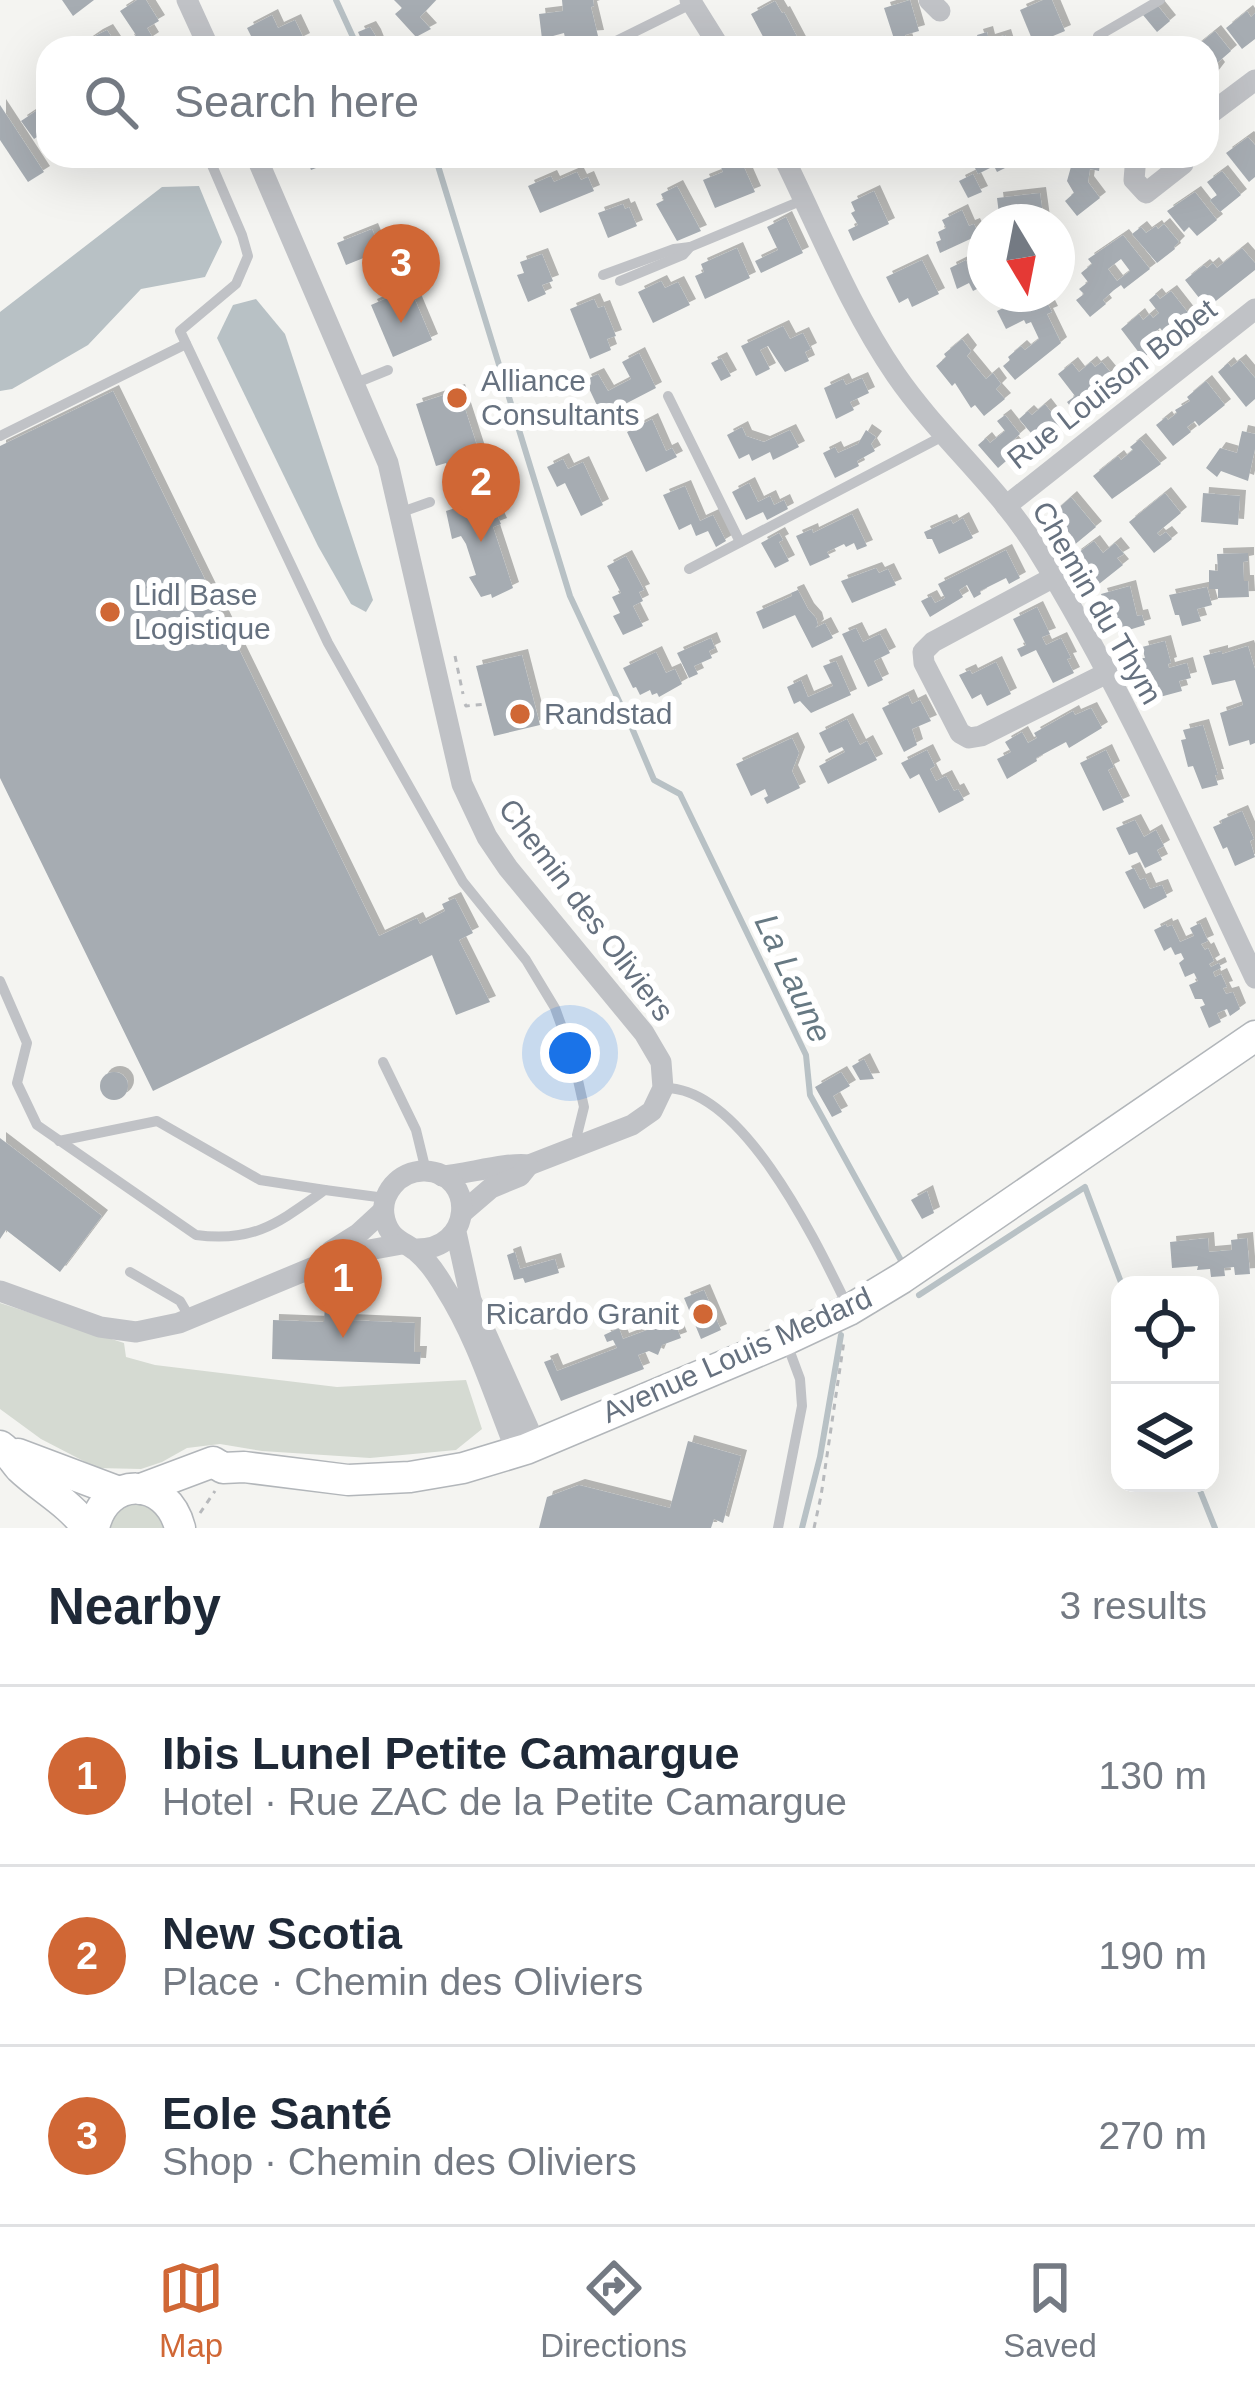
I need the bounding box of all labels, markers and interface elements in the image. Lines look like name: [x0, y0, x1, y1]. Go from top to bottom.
search box: [36, 36, 1219, 168]
icon: search: [78, 69, 144, 135]
text: Search here: [174, 76, 419, 127]
north arrow: [967, 204, 1075, 312]
pin: 3: [362, 224, 440, 323]
street label: Rue Louison Bobet: [1001, 292, 1223, 475]
place label: Alliance Consultants: [481, 364, 639, 431]
marker: Alliance Consultants: [444, 385, 470, 411]
pin: 2: [442, 443, 520, 542]
street label: Chemin du Thym: [1026, 496, 1169, 710]
place label: Lidl Base Logistique: [134, 578, 271, 645]
marker: Lidl Base Logistique: [97, 599, 123, 625]
place label: Randstad: [544, 697, 672, 730]
marker: Randstad: [507, 701, 533, 727]
street label: Chemin des Oliviers: [492, 793, 680, 1027]
water label: La Laune: [748, 908, 839, 1048]
your location: [540, 1023, 600, 1083]
pin: 1: [304, 1239, 382, 1338]
map controls: [1111, 1276, 1219, 1492]
button: locate: [1111, 1276, 1219, 1384]
street label: Avenue Louis Medard: [597, 1280, 877, 1429]
place label: Ricardo Granit: [486, 1297, 680, 1330]
marker: Ricardo Granit: [690, 1301, 716, 1327]
button: layers: [1111, 1384, 1219, 1492]
text: Nearby: [48, 1578, 221, 1635]
text: 3 results: [1060, 1584, 1207, 1627]
text: Ibis Lunel Petite Camargue: [162, 1728, 740, 1779]
text: 1: [76, 1754, 98, 1797]
text: 130 m: [1099, 1754, 1207, 1797]
text: Hotel · Rue ZAC de la Petite Camargue: [162, 1780, 847, 1823]
text: New Scotia: [162, 1908, 402, 1959]
text: 2: [76, 1934, 98, 1977]
text: 190 m: [1099, 1934, 1207, 1977]
text: Place · Chemin des Oliviers: [162, 1960, 643, 2003]
text: Eole Santé: [162, 2088, 392, 2139]
text: 3: [76, 2114, 98, 2157]
text: 270 m: [1099, 2114, 1207, 2157]
text: Shop · Chemin des Oliviers: [162, 2140, 637, 2183]
tab: Map: [158, 2255, 224, 2365]
tab: Directions: [540, 2255, 687, 2365]
tab: Saved: [1003, 2255, 1097, 2365]

